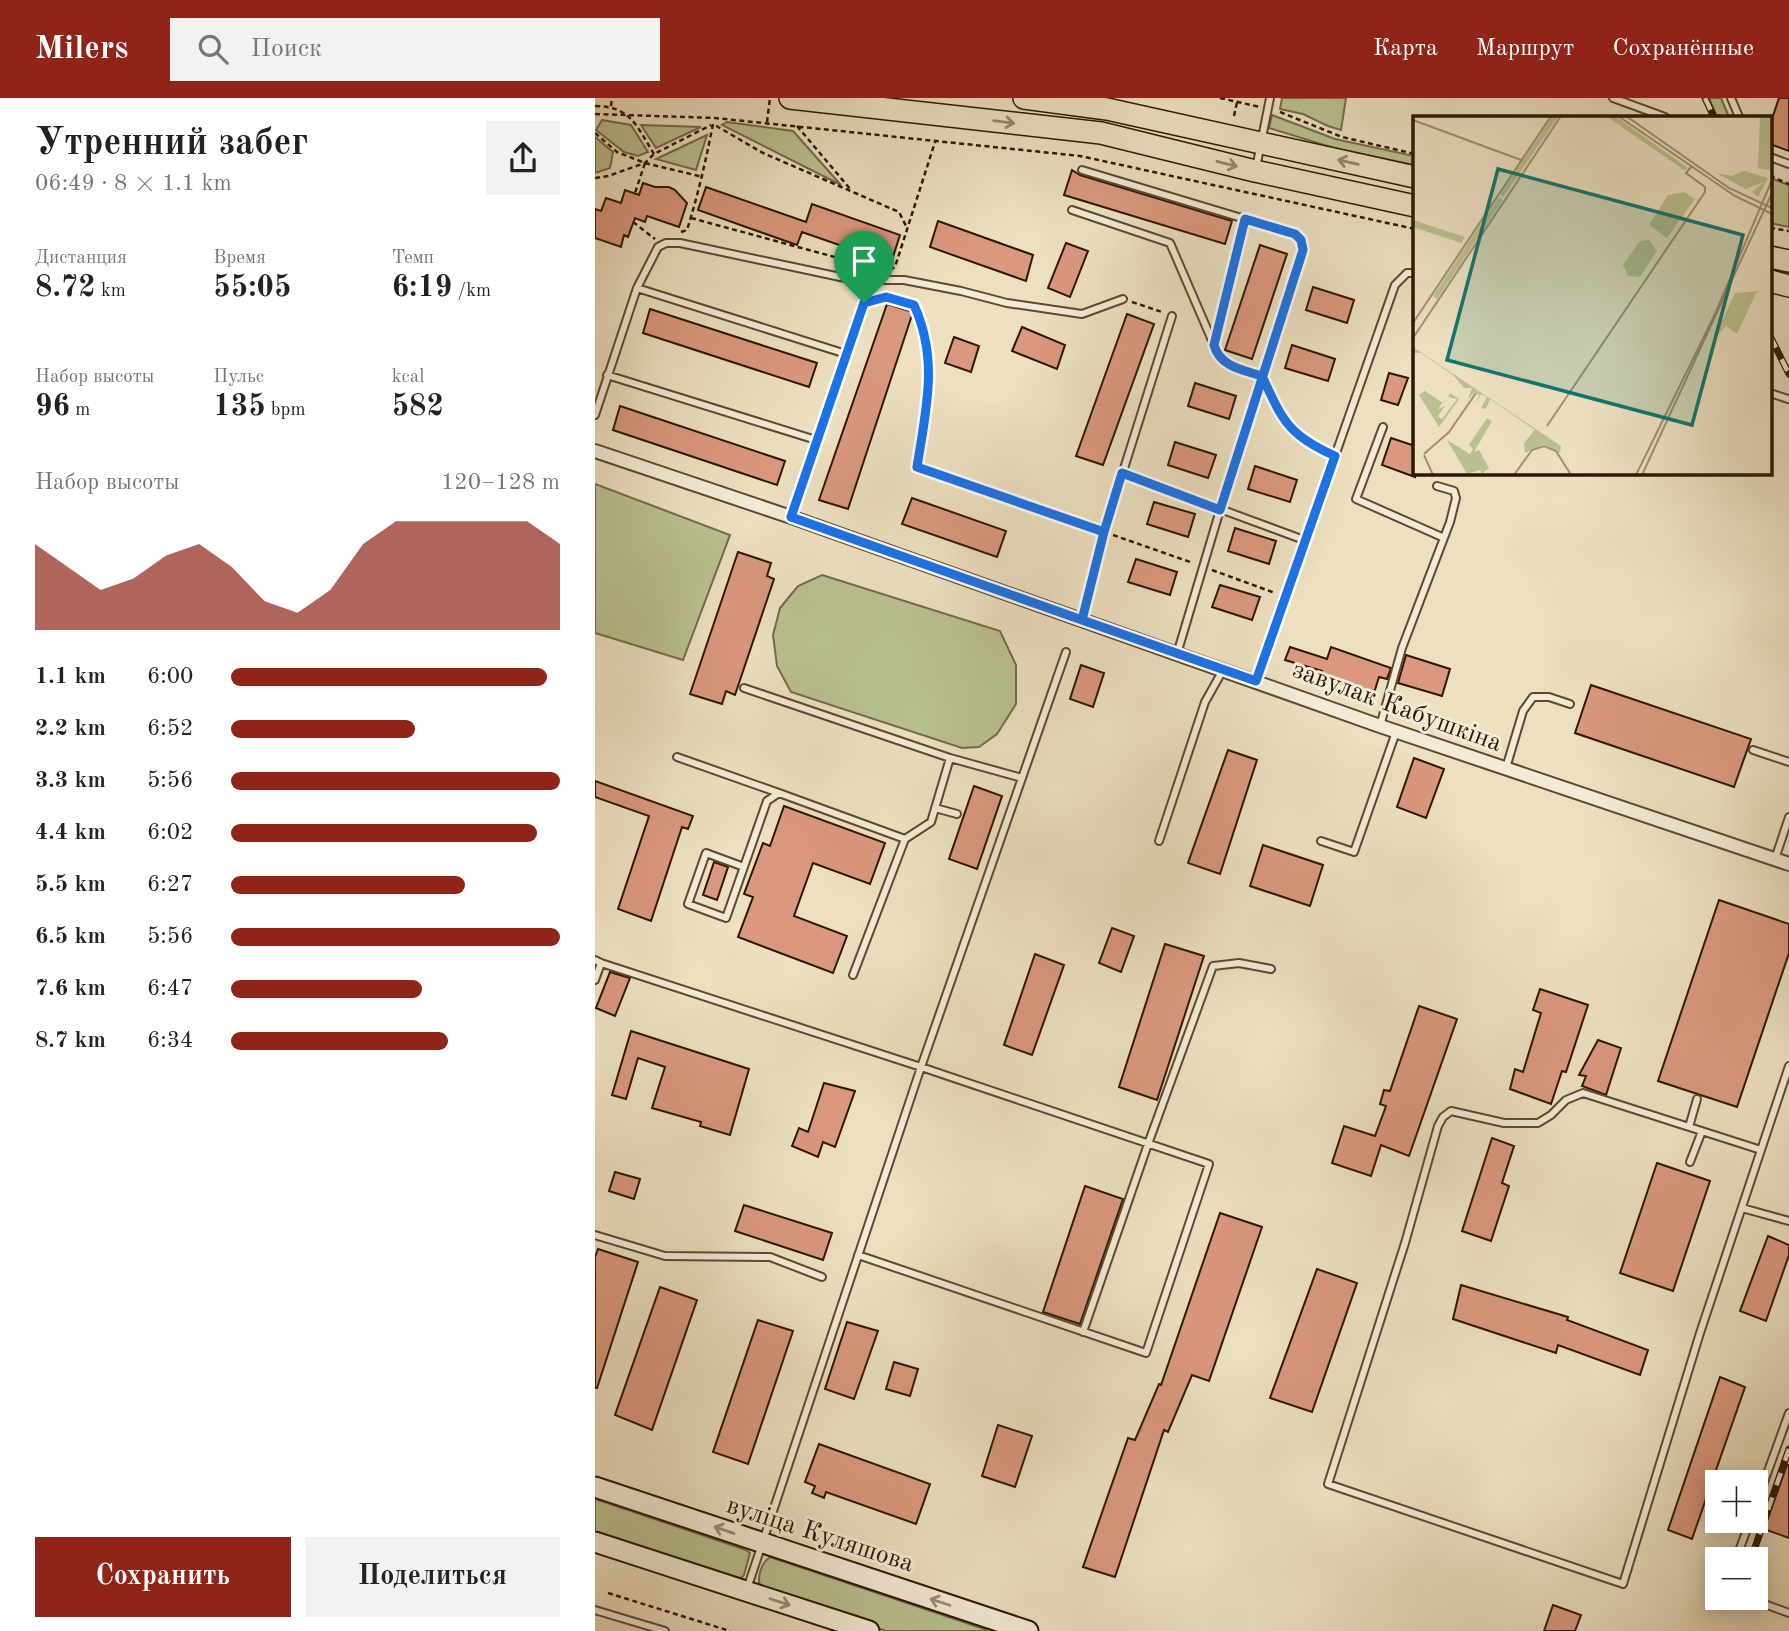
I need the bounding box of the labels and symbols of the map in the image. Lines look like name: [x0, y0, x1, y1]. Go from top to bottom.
one-way arrow: [992, 116, 1015, 129]
inset map: [1413, 116, 1771, 474]
one-way arrow: [1337, 155, 1360, 169]
one-way arrow: [1215, 158, 1238, 171]
pin: [834, 231, 894, 303]
street label: завулак Кабушкіна: [1289, 657, 1505, 757]
street label: вуліца Куляшова: [723, 1492, 917, 1578]
one-way arrow: [713, 1523, 735, 1536]
one-way arrow: [929, 1595, 951, 1607]
one-way arrow: [769, 1596, 791, 1609]

